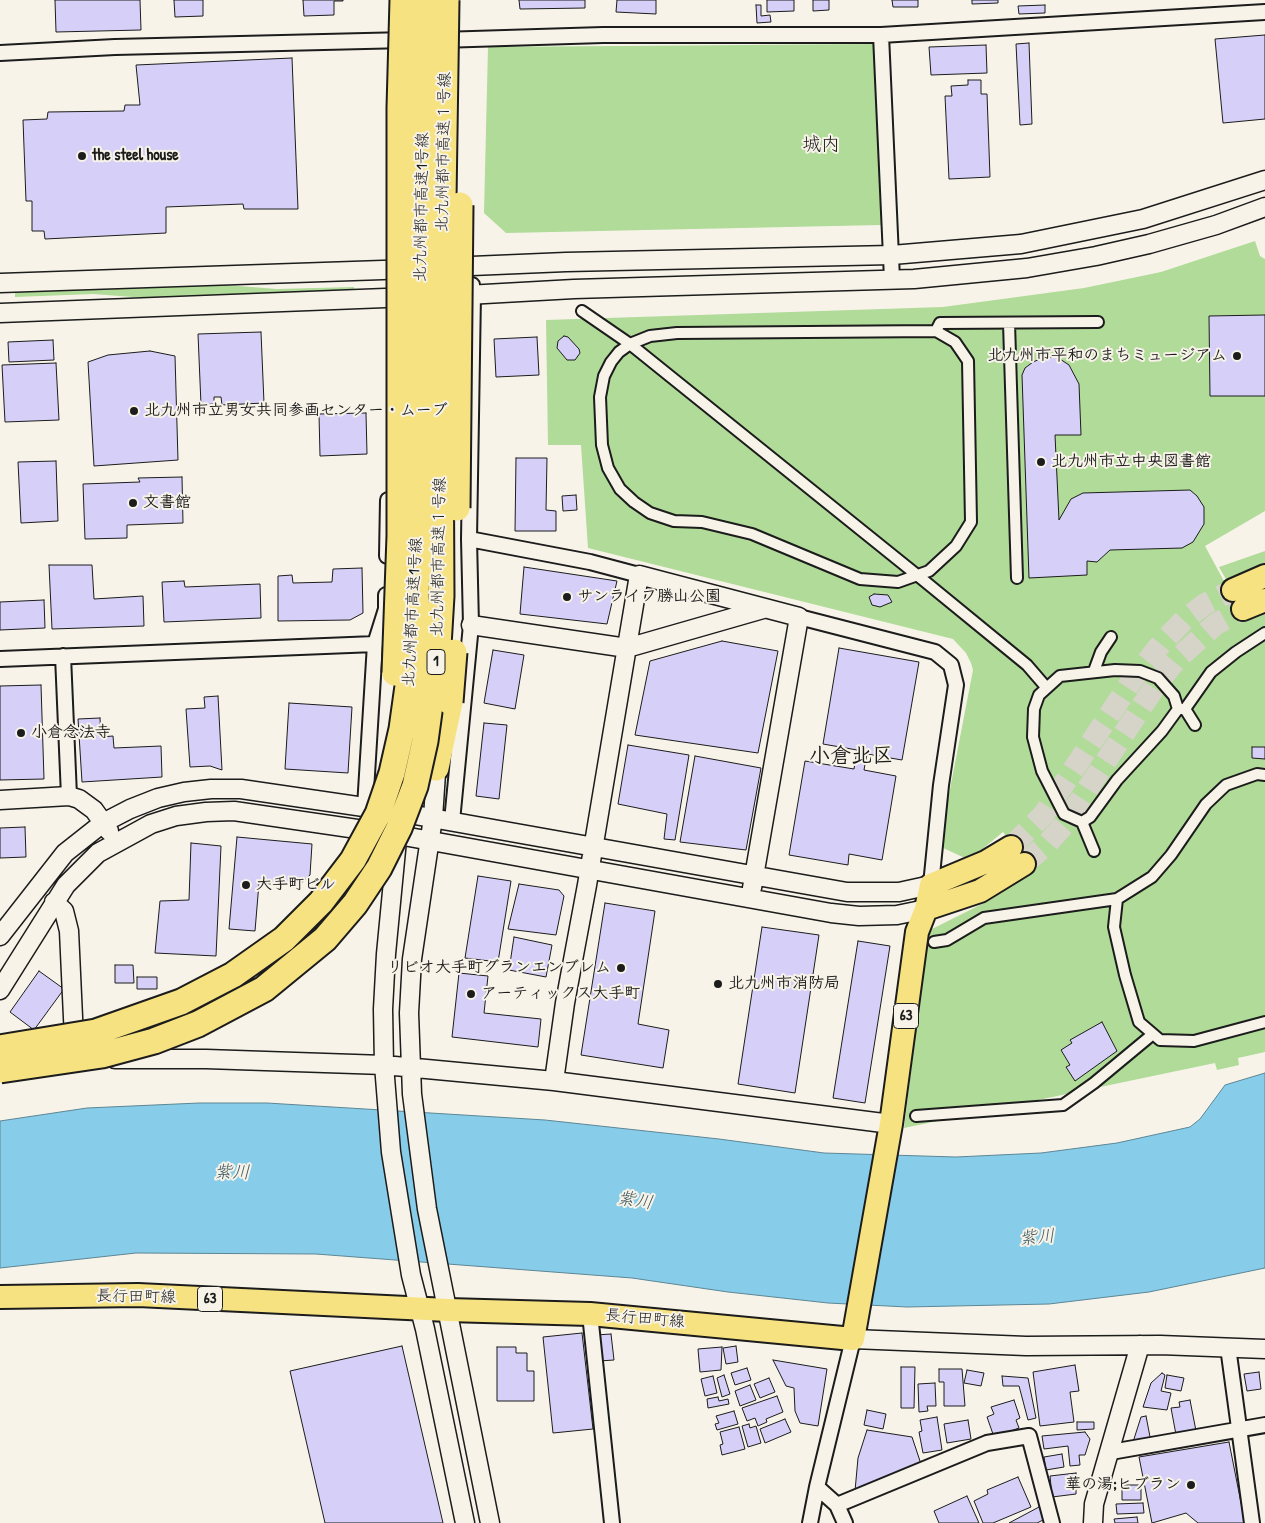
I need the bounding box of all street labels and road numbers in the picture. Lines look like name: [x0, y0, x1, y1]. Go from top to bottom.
street label: 北九州都市高速１号線: [433, 72, 455, 232]
street label: 北九州都市高速1号線: [411, 132, 433, 282]
street label: 北九州都市高速１号線: [428, 477, 450, 637]
street label: 北九州都市高速1号線: [399, 537, 427, 687]
road number: 1: [427, 650, 445, 674]
road number: 63: [894, 1004, 918, 1028]
road number: 63: [198, 1286, 222, 1312]
street label: 長行田町線: [96, 1287, 176, 1307]
street label: 長行田町線: [604, 1306, 686, 1332]

